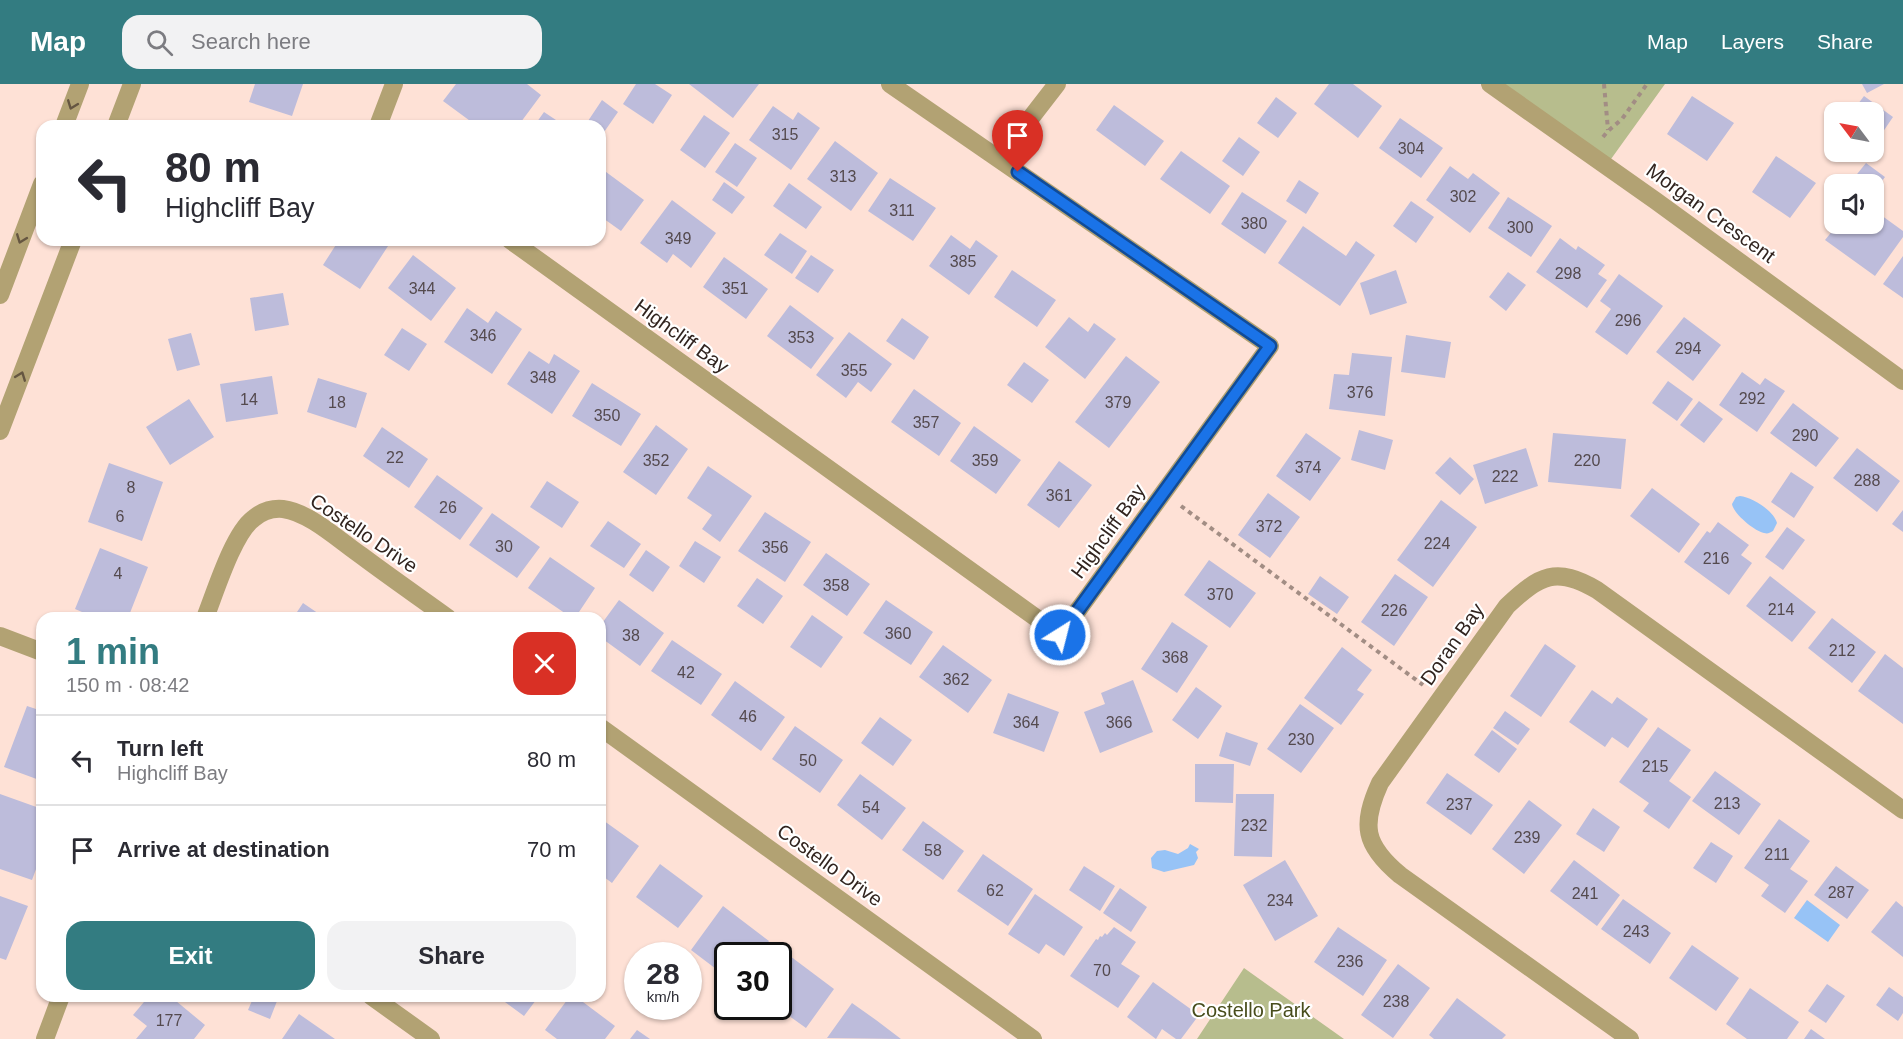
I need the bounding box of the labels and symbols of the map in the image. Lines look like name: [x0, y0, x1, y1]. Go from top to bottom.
one-way arrow: [67, 99, 79, 110]
north arrow: [1824, 102, 1884, 162]
pin: [992, 110, 1043, 172]
house number: 315: [772, 126, 798, 143]
house number: 304: [1398, 140, 1424, 157]
street label: Morgan Crescent: [1642, 159, 1780, 267]
house number: 313: [830, 168, 856, 185]
house number: 302: [1450, 188, 1476, 205]
house number: 311: [889, 202, 915, 219]
house number: 380: [1241, 215, 1267, 232]
house number: 300: [1507, 219, 1533, 236]
house number: 349: [665, 230, 691, 247]
one-way arrow: [16, 233, 28, 244]
house number: 385: [950, 253, 976, 270]
house number: 298: [1555, 265, 1581, 282]
house number: 344: [409, 280, 435, 297]
house number: 351: [722, 280, 748, 297]
street label: Highcliff Bay: [631, 295, 733, 377]
house number: 296: [1615, 312, 1641, 329]
house number: 346: [470, 327, 496, 344]
house number: 353: [788, 329, 814, 346]
house number: 294: [1675, 340, 1701, 357]
house number: 355: [841, 362, 867, 379]
house number: 348: [530, 369, 556, 386]
one-way arrow: [14, 371, 26, 382]
house number: 376: [1347, 384, 1373, 401]
house number: 292: [1739, 390, 1765, 407]
house number: 14: [240, 391, 258, 408]
house number: 18: [328, 394, 346, 411]
house number: 379: [1105, 394, 1131, 411]
house number: 350: [594, 407, 620, 424]
house number: 357: [913, 414, 939, 431]
house number: 290: [1792, 427, 1818, 444]
house number: 22: [386, 449, 404, 466]
house number: 352: [643, 452, 669, 469]
house number: 359: [972, 452, 998, 469]
house number: 220: [1574, 452, 1600, 469]
house number: 374: [1295, 459, 1321, 476]
house number: 222: [1492, 468, 1518, 485]
house number: 288: [1854, 472, 1880, 489]
house number: 8: [127, 479, 136, 496]
street label: Highcliff Bay: [1067, 480, 1149, 582]
house number: 361: [1046, 487, 1072, 504]
street label: Costello Drive: [306, 489, 422, 577]
house number: 26: [439, 499, 457, 516]
house number: 6: [116, 508, 125, 525]
house number: 372: [1256, 518, 1282, 535]
house number: 224: [1424, 535, 1450, 552]
house number: 30: [495, 538, 513, 555]
house number: 356: [762, 539, 788, 556]
house number: 216: [1703, 550, 1729, 567]
house number: 4: [114, 565, 123, 582]
house number: 358: [823, 577, 849, 594]
house number: 370: [1207, 586, 1233, 603]
street label: Doran Bay: [1416, 599, 1488, 689]
house number: 214: [1768, 601, 1794, 618]
house number: 226: [1381, 602, 1407, 619]
position arrow: [1028, 603, 1092, 667]
house number: 360: [885, 625, 911, 642]
house number: 38: [622, 627, 640, 644]
house number: 212: [1829, 642, 1855, 659]
house number: 368: [1162, 649, 1188, 666]
house number: 42: [677, 664, 695, 681]
house number: 362: [943, 671, 969, 688]
house number: 46: [739, 708, 757, 725]
house number: 364: [1013, 714, 1039, 731]
house number: 366: [1106, 714, 1132, 731]
house number: 230: [1288, 731, 1314, 748]
house number: 50: [799, 752, 817, 769]
house number: 215: [1642, 758, 1668, 775]
house number: 213: [1714, 795, 1740, 812]
house number: 237: [1446, 796, 1472, 813]
house number: 54: [862, 799, 880, 816]
house number: 232: [1241, 817, 1267, 834]
street label: Costello Drive: [773, 820, 887, 910]
house number: 239: [1514, 829, 1540, 846]
house number: 58: [924, 842, 942, 859]
house number: 211: [1764, 846, 1790, 863]
house number: 62: [986, 882, 1004, 899]
house number: 287: [1828, 884, 1854, 901]
house number: 241: [1572, 885, 1598, 902]
house number: 234: [1267, 892, 1293, 909]
house number: 243: [1623, 923, 1649, 940]
speed limit sign: 30: [714, 942, 792, 1020]
house number: 236: [1337, 953, 1363, 970]
house number: 70: [1093, 962, 1111, 979]
house number: 238: [1383, 993, 1409, 1010]
park label: Costello Park: [1192, 999, 1311, 1021]
house number: 177: [156, 1012, 182, 1029]

